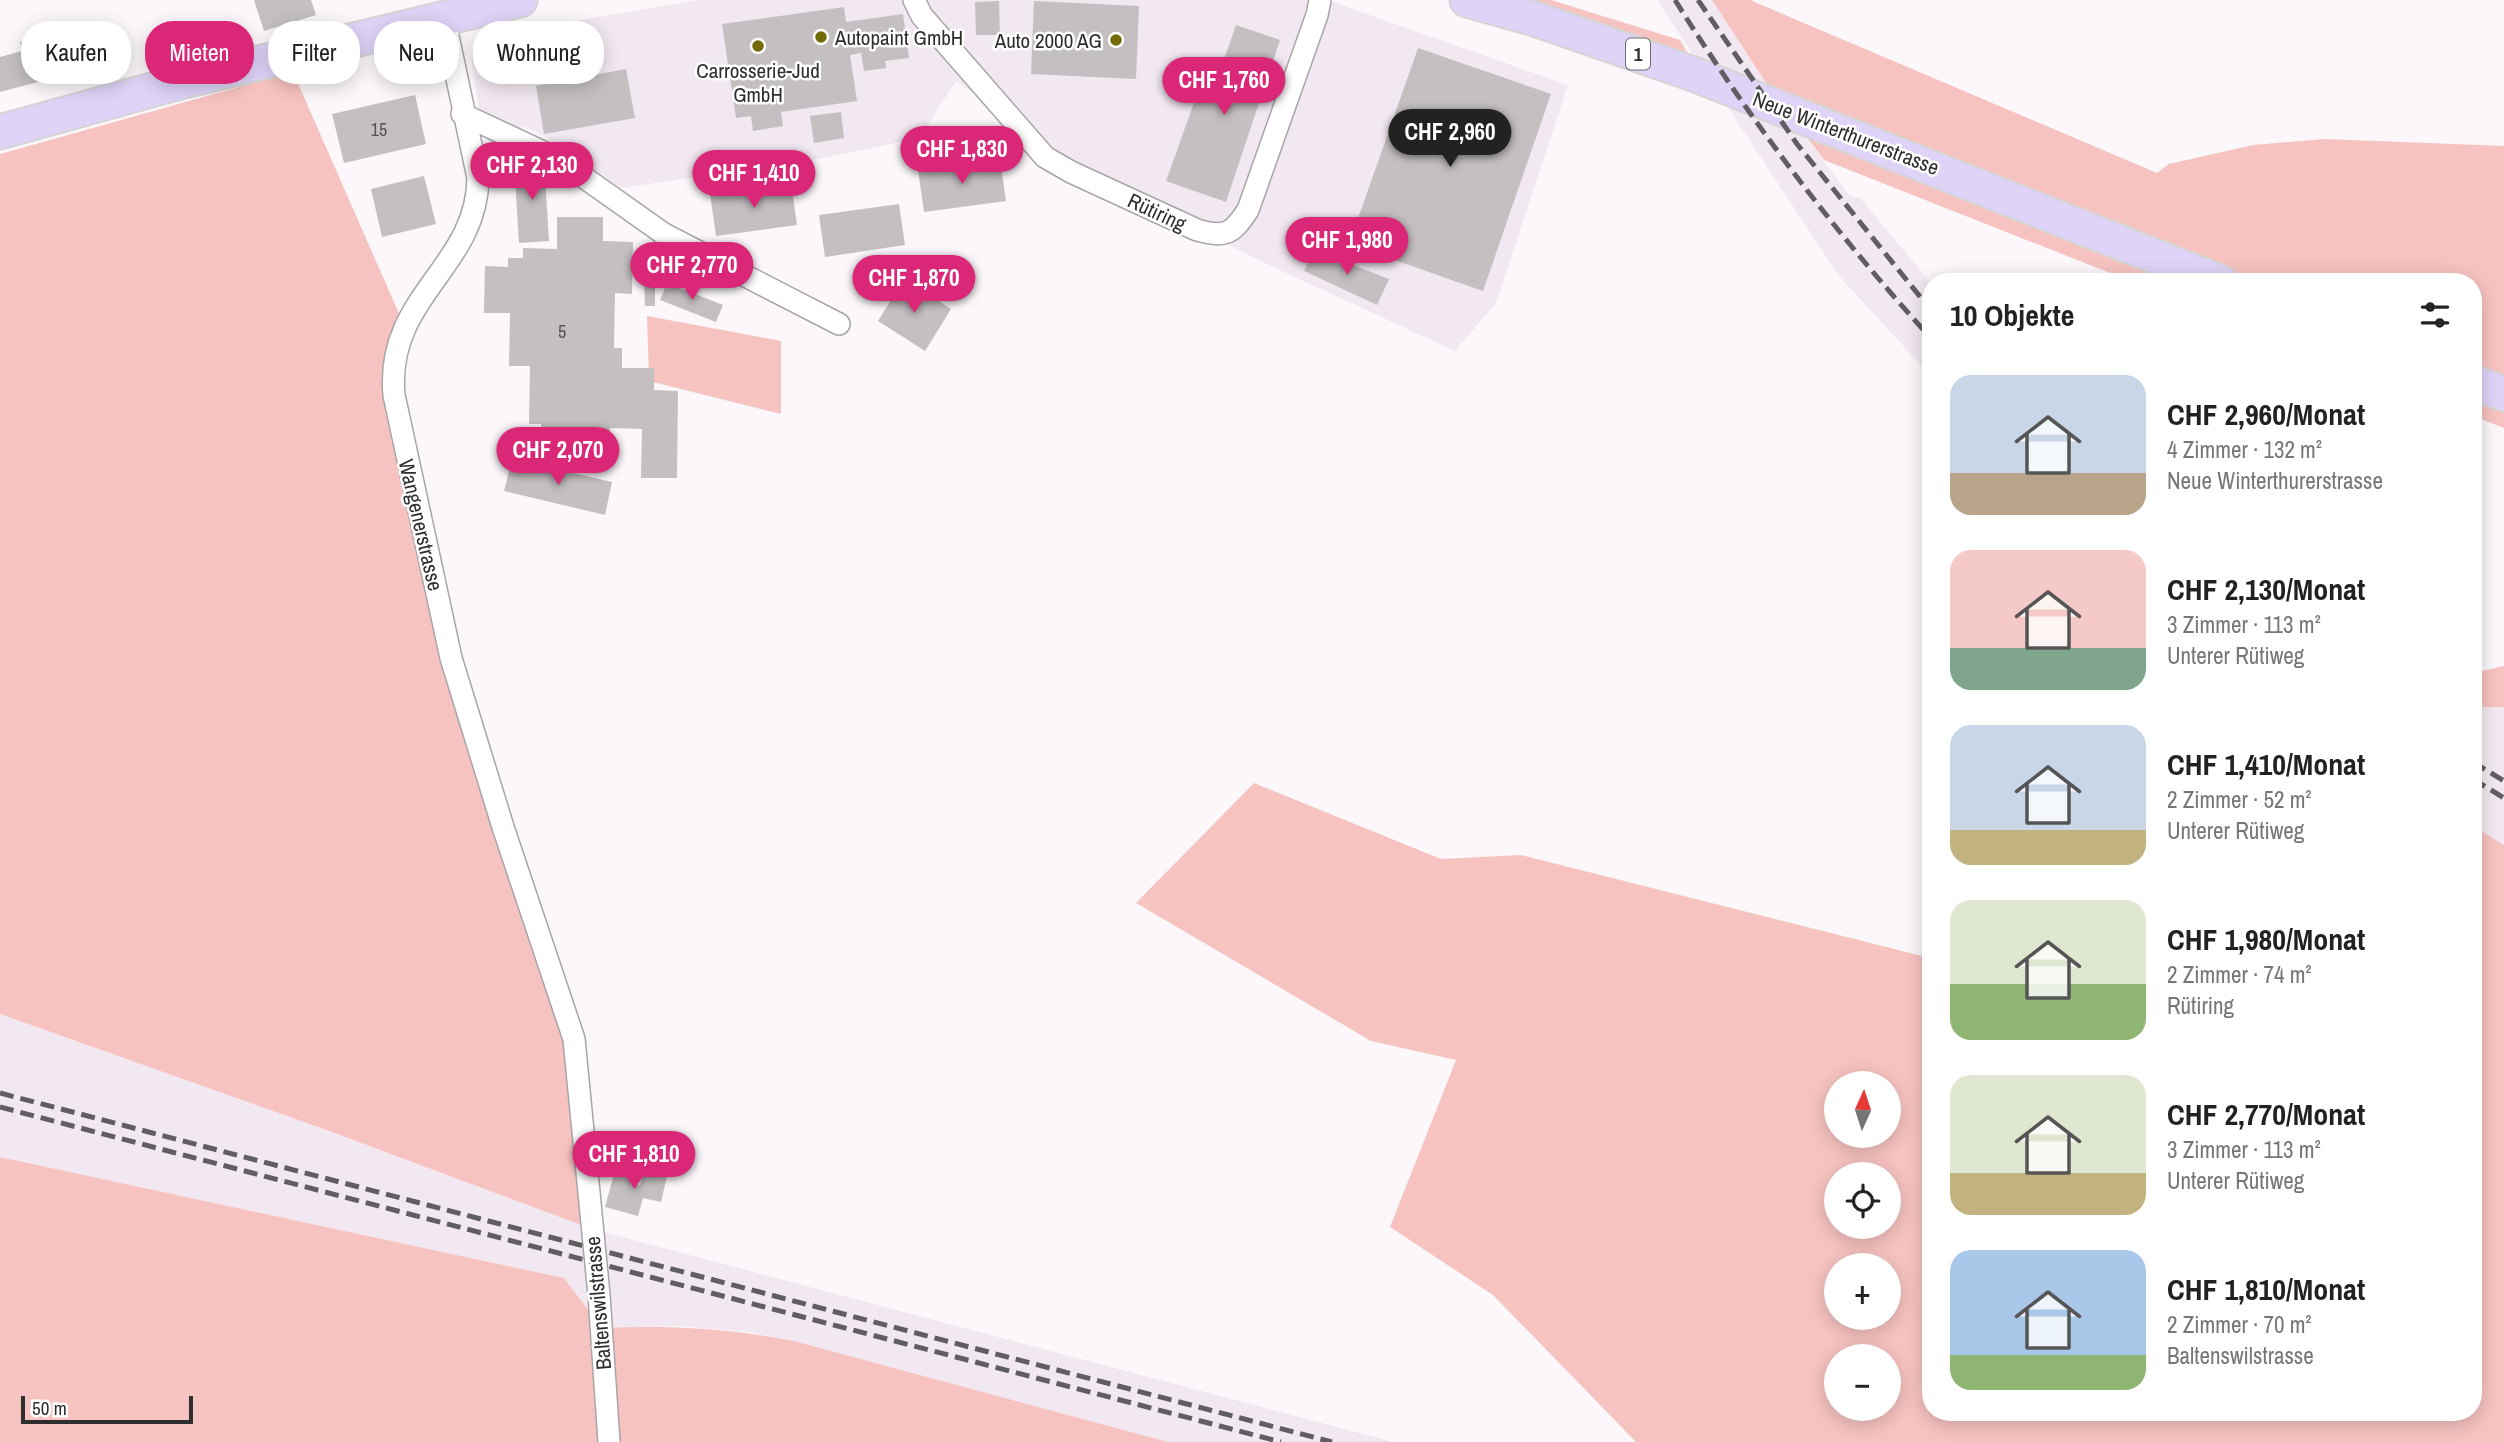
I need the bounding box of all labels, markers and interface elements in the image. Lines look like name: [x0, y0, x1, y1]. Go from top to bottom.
chip: Kaufen: [21, 21, 131, 84]
chip: Mieten: [145, 21, 254, 84]
chip: Filter: [268, 21, 360, 84]
chip: Neu: [374, 21, 459, 84]
chip: Wohnung: [473, 21, 604, 84]
place label: Autopaint GmbH: [834, 23, 963, 52]
place label: Auto 2000 AG: [994, 26, 1102, 55]
marker: Autopaint GmbH: [813, 29, 829, 45]
marker: Auto 2000 AG: [1108, 32, 1124, 48]
marker: Carrosserie-Jud GmbH: [750, 38, 766, 54]
road number: 1: [1626, 38, 1650, 70]
place label: Carrosserie-Jud GmbH: [696, 56, 820, 109]
pin: CHF 1,760: [1144, 58, 1304, 117]
text: CHF 1,760: [1178, 64, 1270, 95]
street label: Neue Winterthurerstrasse: [1749, 84, 1943, 182]
pin: CHF 2,960: [1370, 110, 1530, 169]
text: CHF 2,960: [1404, 116, 1496, 147]
house number: 15: [371, 117, 387, 142]
pin: CHF 1,830: [882, 127, 1042, 186]
text: CHF 1,830: [916, 133, 1008, 164]
pin: CHF 2,130: [452, 142, 612, 202]
text: CHF 2,130: [486, 149, 578, 180]
pin: CHF 1,410: [674, 150, 834, 210]
text: CHF 1,410: [708, 157, 800, 188]
street label: Rütiring: [1123, 186, 1191, 238]
pin: CHF 1,980: [1267, 218, 1427, 277]
text: CHF 1,980: [1301, 224, 1393, 255]
pin: CHF 2,770: [612, 243, 772, 302]
text: CHF 2,770: [646, 249, 738, 280]
pin: CHF 1,870: [834, 256, 994, 315]
text: CHF 1,870: [868, 262, 960, 293]
text: 10 Objekte: [1950, 295, 2074, 335]
icon: filters: [2416, 296, 2454, 334]
house number: 5: [558, 319, 566, 344]
text: CHF 2,960/Monat: [2167, 394, 2365, 434]
icon: home: [2006, 403, 2090, 487]
pin: CHF 2,070: [478, 428, 638, 487]
text: CHF 2,070: [512, 434, 604, 465]
text: 4 Zimmer · 132 m²: [2167, 434, 2322, 465]
street label: Wangenerstrasse: [392, 456, 450, 594]
text: Neue Winterthurerstrasse: [2167, 465, 2383, 496]
text: CHF 2,130/Monat: [2167, 569, 2365, 609]
icon: home: [2006, 578, 2090, 662]
text: 3 Zimmer · 113 m²: [2167, 609, 2321, 640]
text: Unterer Rütiweg: [2167, 640, 2304, 671]
text: CHF 1,410/Monat: [2167, 744, 2365, 784]
icon: home: [2006, 753, 2090, 837]
text: 2 Zimmer · 52 m²: [2167, 784, 2312, 815]
text: Unterer Rütiweg: [2167, 815, 2304, 846]
text: CHF 1,980/Monat: [2167, 919, 2365, 959]
icon: home: [2006, 928, 2090, 1012]
text: 2 Zimmer · 74 m²: [2167, 959, 2312, 990]
text: Rütiring: [2167, 990, 2234, 1021]
north arrow: [1824, 1071, 1900, 1148]
map controls: [1824, 1071, 1901, 1421]
text: CHF 2,770/Monat: [2167, 1094, 2365, 1134]
icon: home: [2006, 1103, 2090, 1187]
pin: CHF 1,810: [554, 1132, 714, 1191]
text: 3 Zimmer · 113 m²: [2167, 1134, 2321, 1165]
text: CHF 1,810: [588, 1138, 680, 1169]
button: locate: [1824, 1162, 1901, 1239]
text: Unterer Rütiweg: [2167, 1165, 2304, 1196]
street label: Baltenswilstrasse: [578, 1235, 618, 1371]
button: +: [1824, 1253, 1901, 1330]
text: CHF 1,810/Monat: [2167, 1269, 2365, 1309]
icon: home: [2006, 1278, 2090, 1362]
text: 2 Zimmer · 70 m²: [2167, 1309, 2312, 1340]
text: Baltenswilstrasse: [2167, 1340, 2314, 1371]
button: −: [1824, 1344, 1901, 1421]
scale bar: [21, 1393, 192, 1425]
text: 50 m: [32, 1395, 67, 1421]

